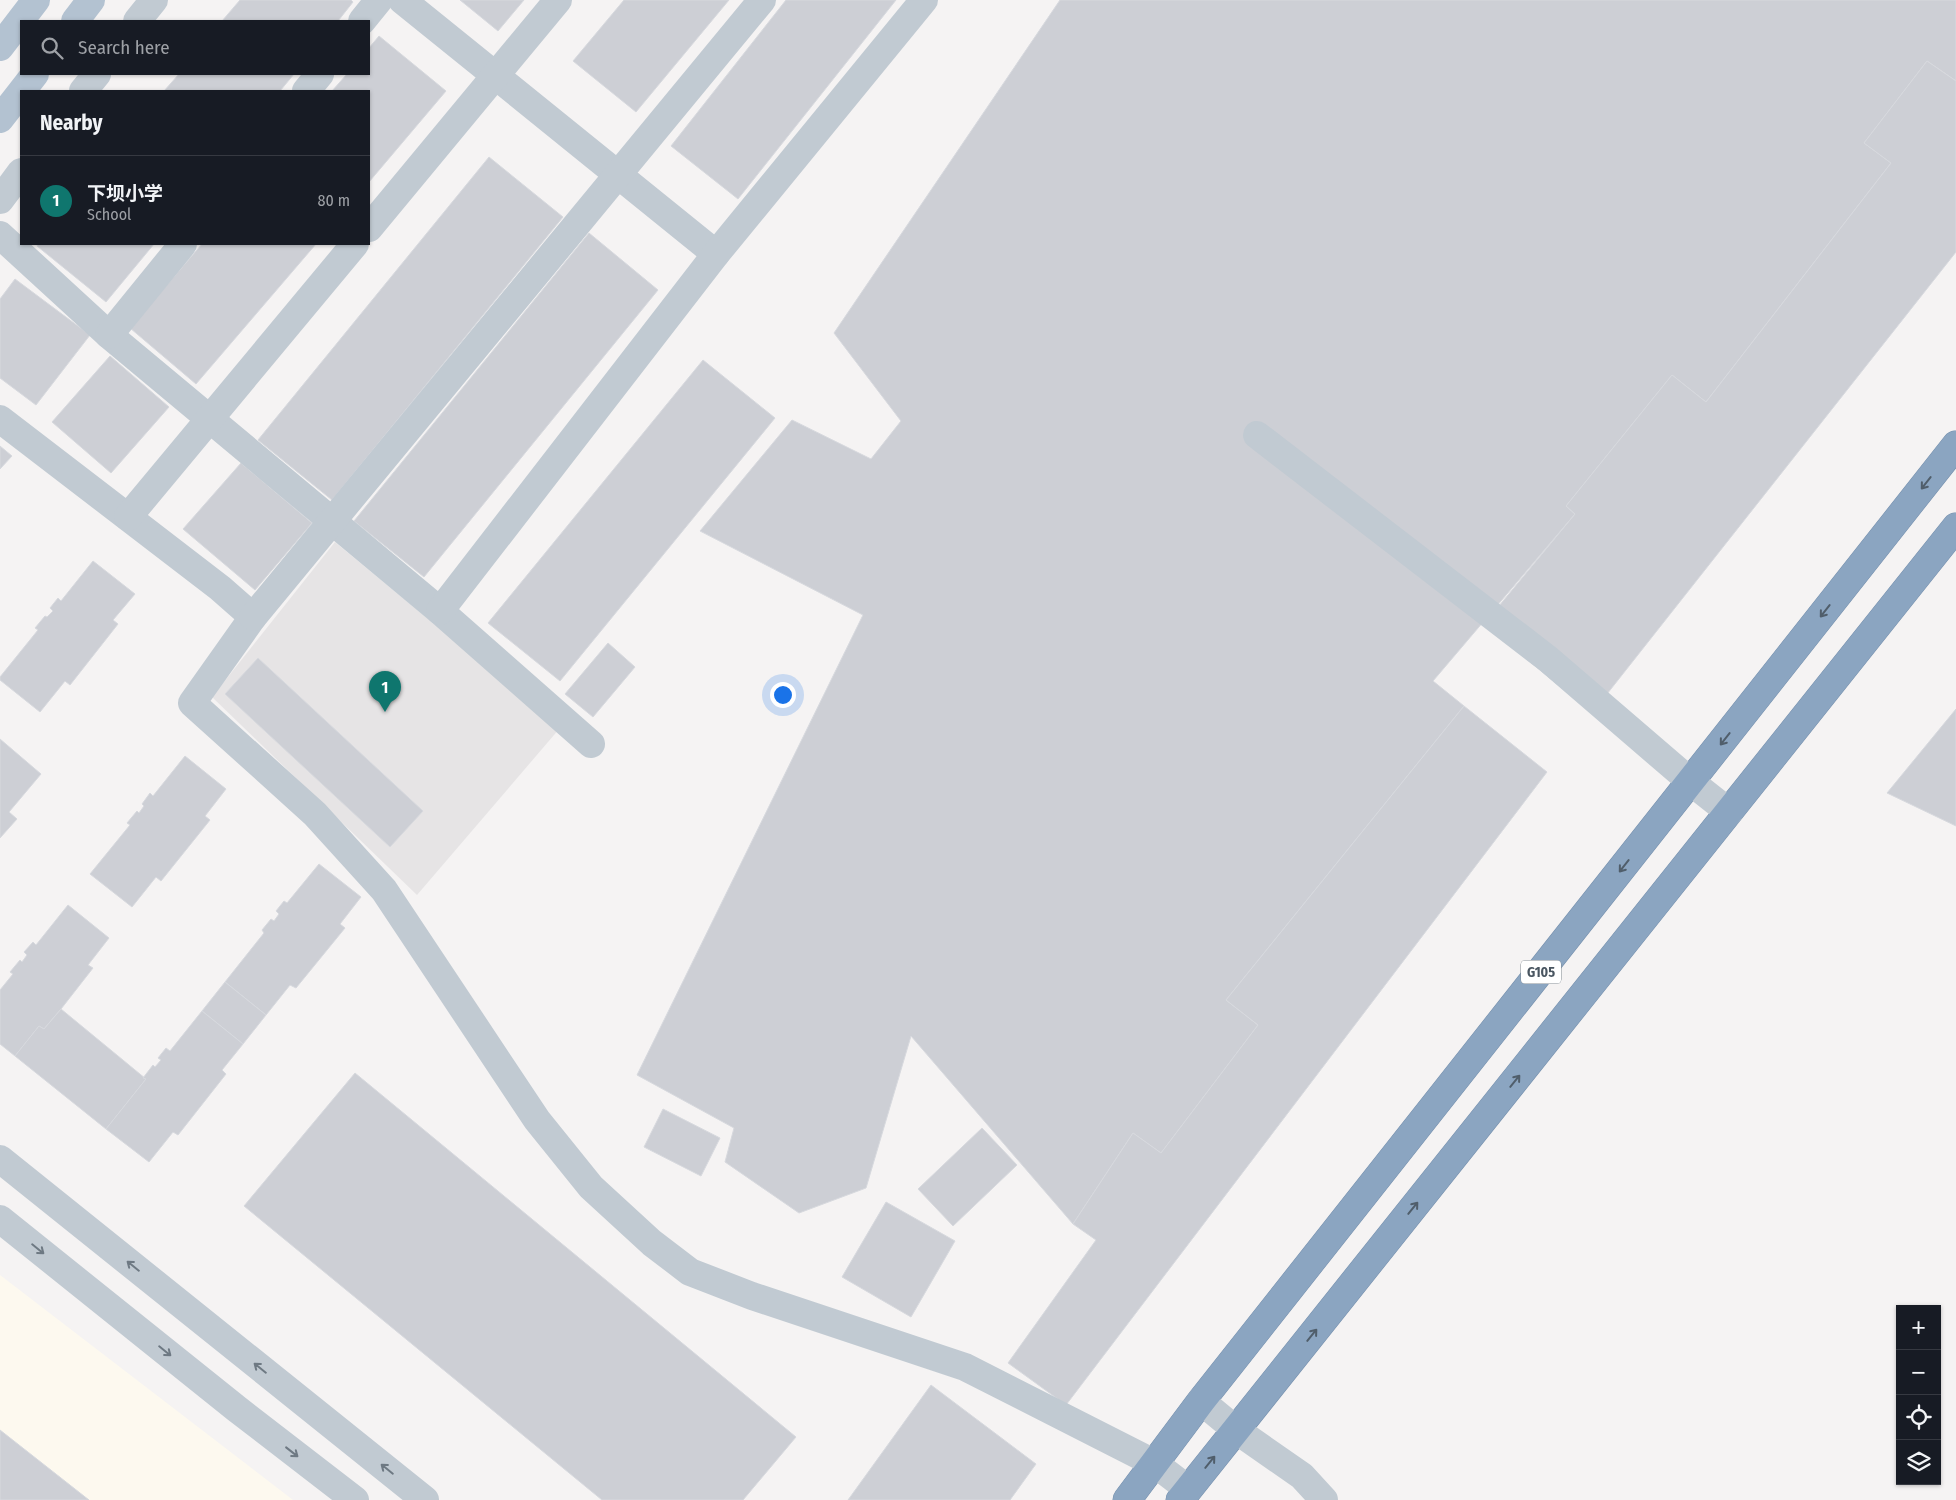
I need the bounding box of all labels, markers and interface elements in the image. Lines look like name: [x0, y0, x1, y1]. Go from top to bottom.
search box: [20, 20, 370, 75]
icon: search: [38, 34, 66, 62]
text: Search here: [78, 36, 170, 59]
text: Nearby: [40, 110, 102, 136]
text: 下坝小学: [87, 182, 163, 205]
text: 1: [53, 191, 59, 210]
text: 80 m: [318, 191, 350, 210]
text: School: [87, 205, 131, 224]
one-way arrow: [1920, 476, 1931, 489]
one-way arrow: [1820, 604, 1831, 617]
pin: 1: [369, 671, 401, 712]
your location: [770, 682, 796, 708]
one-way arrow: [1720, 732, 1730, 746]
one-way arrow: [1619, 859, 1630, 872]
road number: G105: [1521, 960, 1561, 984]
one-way arrow: [1509, 1075, 1520, 1088]
one-way arrow: [1408, 1202, 1419, 1215]
one-way arrow: [31, 1244, 44, 1255]
one-way arrow: [127, 1261, 140, 1272]
map controls: [1896, 1305, 1941, 1485]
button: +: [1896, 1305, 1941, 1350]
one-way arrow: [1306, 1329, 1317, 1342]
one-way arrow: [158, 1345, 171, 1356]
button: −: [1896, 1350, 1941, 1395]
one-way arrow: [254, 1362, 267, 1373]
button: locate: [1896, 1395, 1941, 1440]
button: layers: [1896, 1440, 1941, 1485]
one-way arrow: [285, 1446, 298, 1457]
one-way arrow: [1205, 1455, 1216, 1468]
one-way arrow: [381, 1464, 394, 1475]

